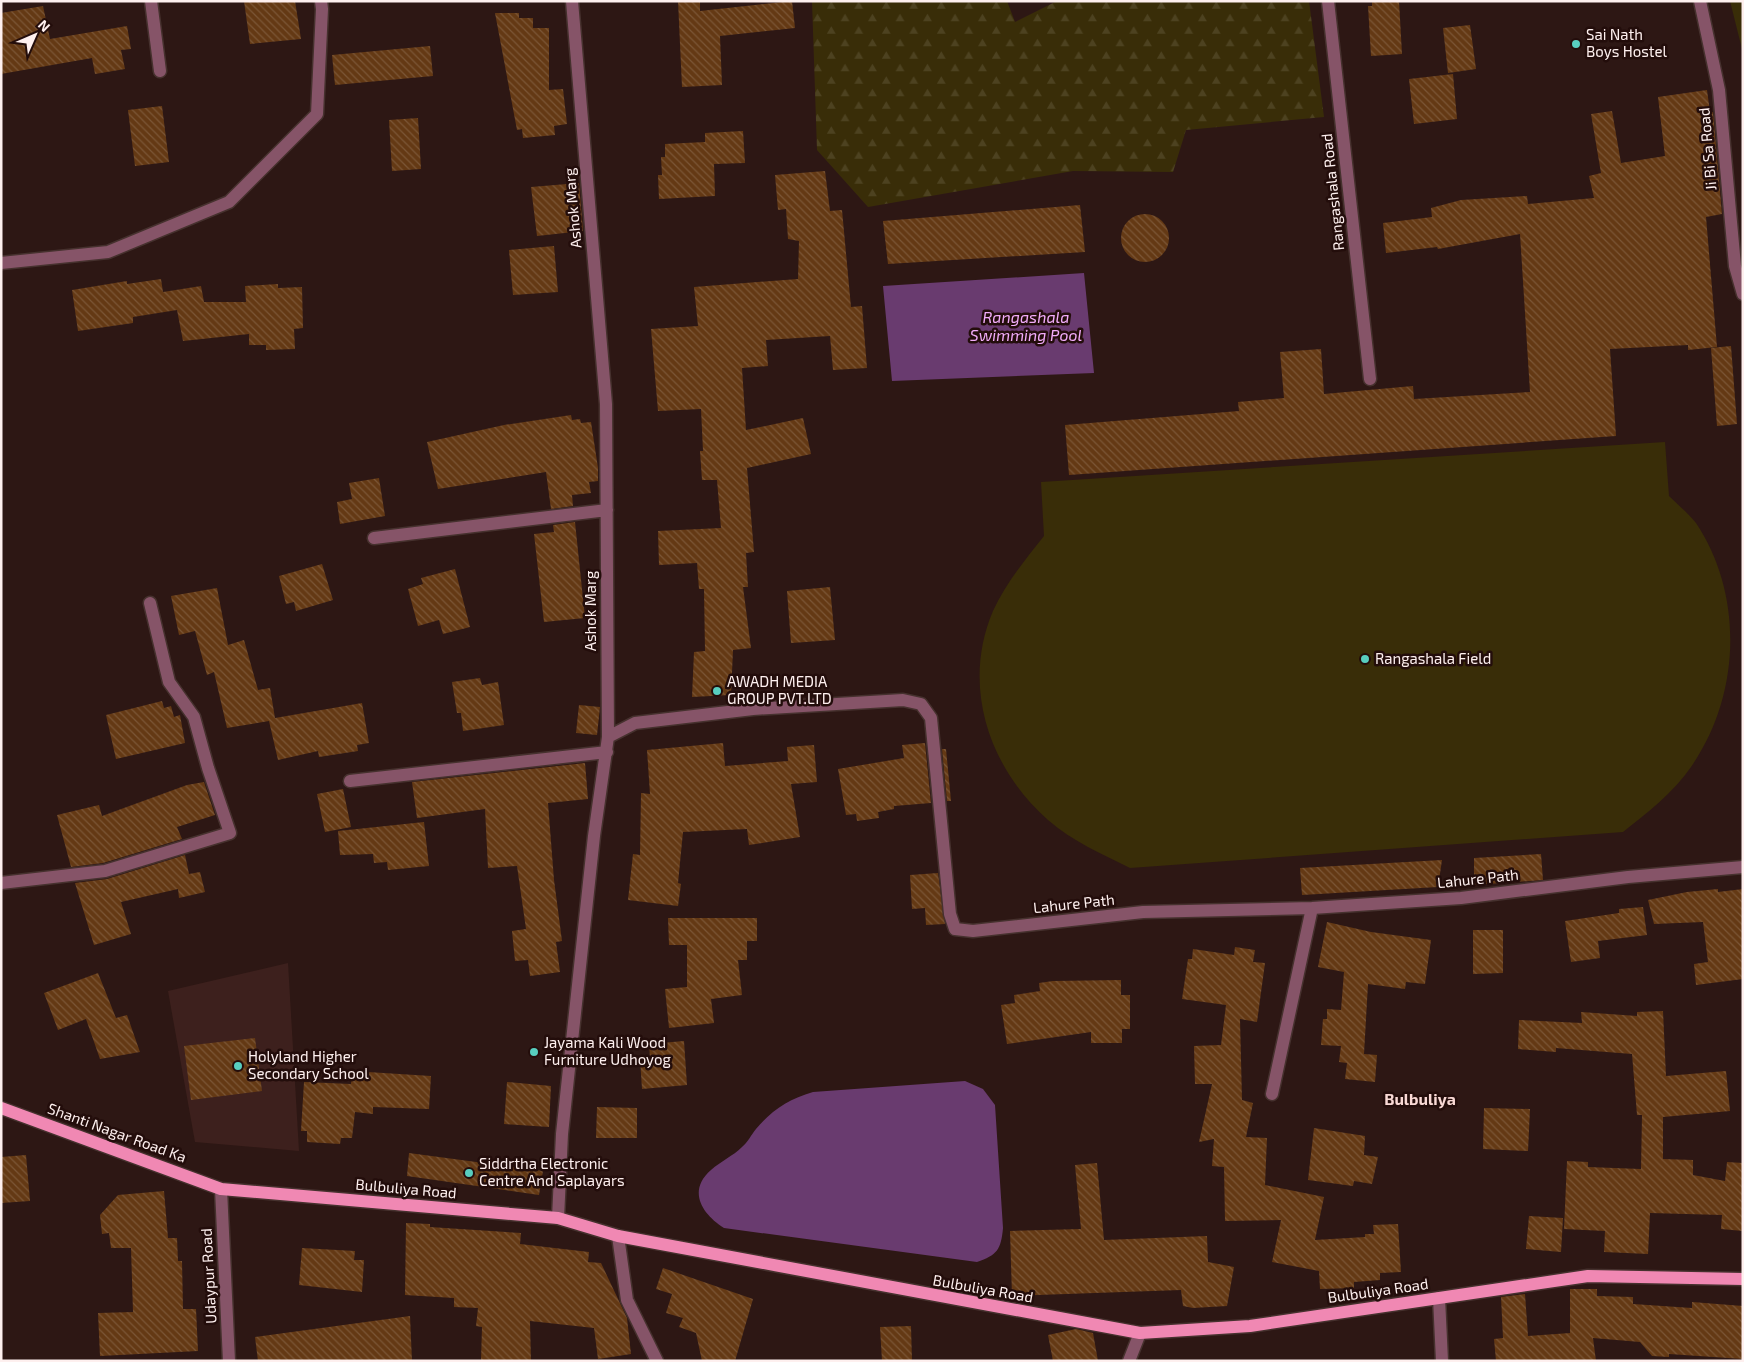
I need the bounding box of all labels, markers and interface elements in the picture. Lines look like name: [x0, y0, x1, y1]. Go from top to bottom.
north arrow: [10, 10, 60, 60]
text: N: [35, 16, 54, 35]
place label: Sai Nath Boys Hostel: [1586, 25, 1668, 60]
marker: Sai Nath Boys Hostel: [1570, 38, 1582, 50]
street label: Ji Bi Sa Road: [1694, 107, 1720, 191]
street label: Rangashala Road: [1317, 133, 1347, 252]
street label: Ashok Marg: [559, 166, 584, 249]
water label: Rangashala Swimming Pool: [970, 307, 1082, 344]
street label: Ashok Marg: [581, 570, 599, 651]
place label: Rangashala Field: [1375, 649, 1491, 667]
marker: Rangashala Field: [1359, 653, 1371, 665]
place label: AWADH MEDIA GROUP PVT.LTD: [727, 672, 832, 707]
marker: AWADH MEDIA GROUP PVT.LTD: [711, 685, 723, 697]
street label: Lahure Path: [1436, 865, 1520, 891]
street label: Lahure Path: [1032, 890, 1116, 916]
place label: Jayama Kali Wood Furniture Udhoyog: [544, 1033, 671, 1068]
marker: Jayama Kali Wood Furniture Udhoyog: [528, 1046, 540, 1058]
place label: Holyland Higher Secondary School: [248, 1047, 369, 1082]
marker: Holyland Higher Secondary School: [232, 1060, 244, 1072]
district label: Bulbuliya: [1384, 1089, 1456, 1109]
street label: Shanti Nagar Road Ka: [46, 1099, 189, 1166]
place label: Siddrtha Electronic Centre And Saplayars: [479, 1154, 625, 1189]
marker: Siddrtha Electronic Centre And Saplayars: [463, 1167, 475, 1179]
street label: Bulbuliya Road: [355, 1175, 457, 1201]
street label: Udaypur Road: [197, 1228, 219, 1324]
street label: Bulbuliya Road: [932, 1270, 1035, 1306]
street label: Bulbuliya Road: [1326, 1274, 1429, 1306]

